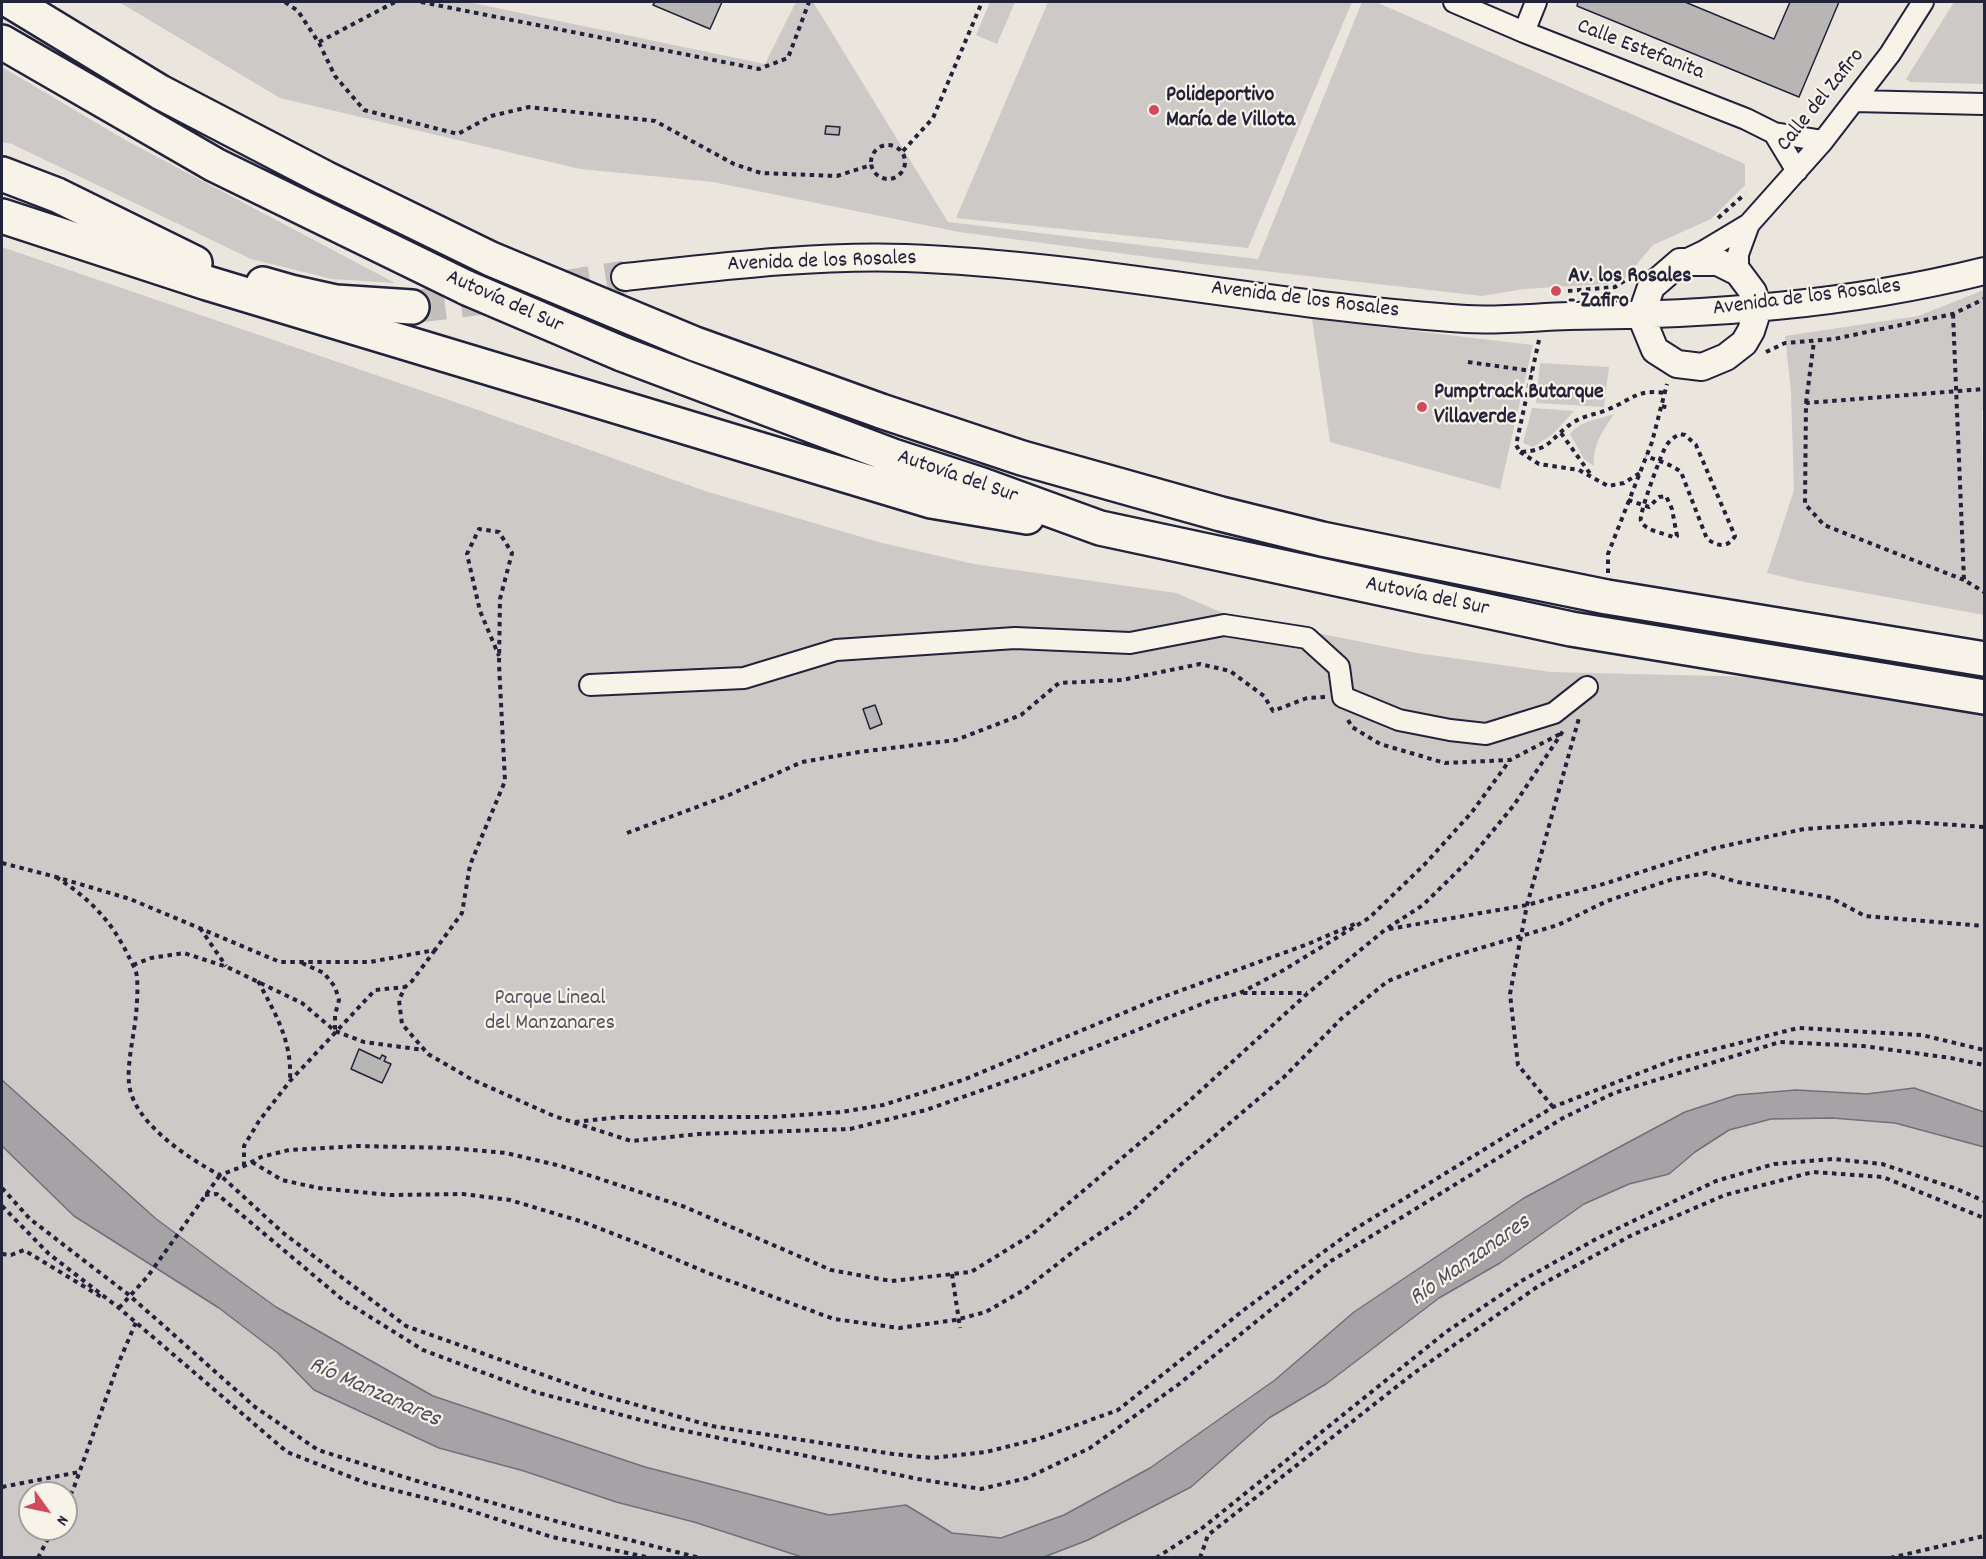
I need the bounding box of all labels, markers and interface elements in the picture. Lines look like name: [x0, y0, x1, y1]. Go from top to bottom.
street label: Calle Estefanita: [1573, 15, 1707, 87]
street label: Calle del Zafiro: [1772, 44, 1872, 158]
place label: Polideportivo María de Villota: [1166, 84, 1295, 136]
marker: Polideportivo María de Villota: [1147, 103, 1161, 117]
street label: Avenida de los Rosales: [727, 247, 917, 279]
street label: Autovía del Sur: [441, 265, 567, 341]
place label: Av. los Rosales - Zafiro: [1568, 265, 1691, 316]
street label: Avenida de los Rosales: [1711, 274, 1903, 324]
street label: Avenida de los Rosales: [1209, 276, 1401, 326]
marker: Av. los Rosales - Zafiro: [1549, 284, 1563, 298]
place label: Pumptrack Butarque Villaverde: [1434, 381, 1604, 433]
marker: Pumptrack Butarque Villaverde: [1415, 400, 1429, 414]
street label: Autovía del Sur: [893, 445, 1021, 511]
street label: Autovía del Sur: [1363, 572, 1491, 624]
park label: Parque Lineal del Manzanares: [485, 987, 615, 1038]
water label: Río Manzanares: [1405, 1210, 1537, 1314]
water label: Río Manzanares: [304, 1352, 444, 1436]
north arrow: [18, 1481, 78, 1541]
text: N: [50, 1510, 74, 1530]

